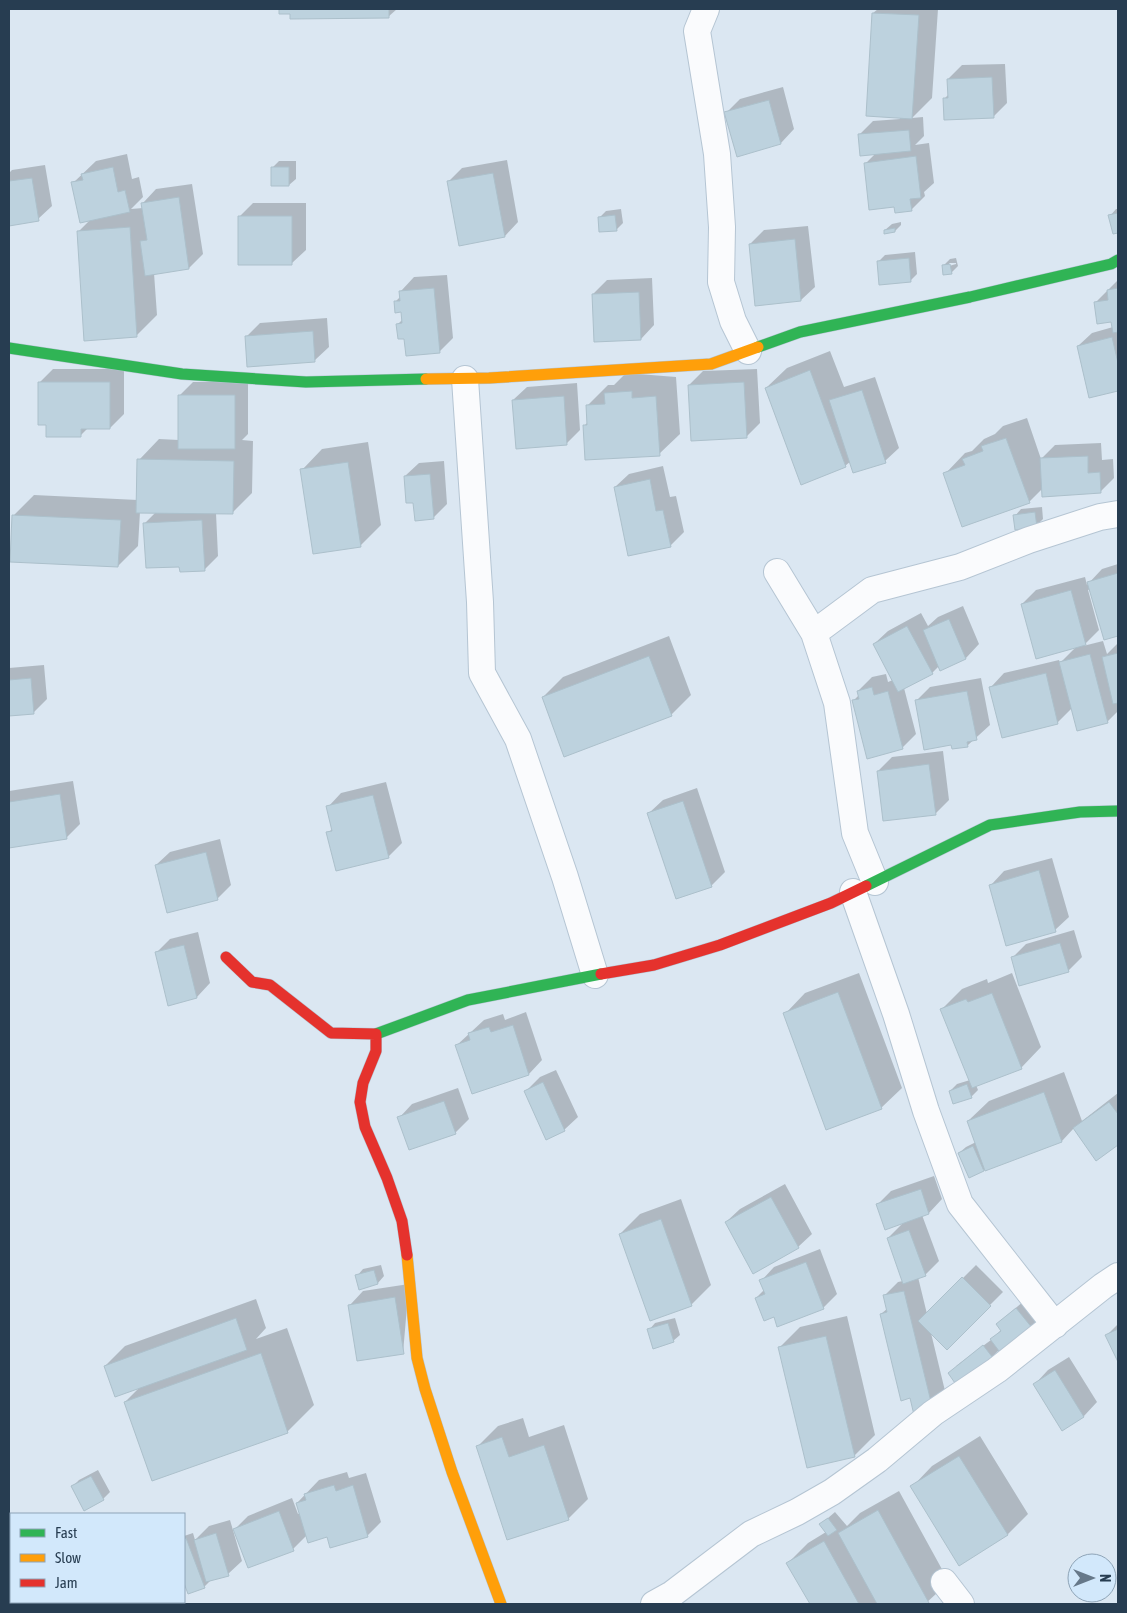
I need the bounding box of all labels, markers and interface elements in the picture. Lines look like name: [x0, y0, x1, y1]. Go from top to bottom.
legend: [10, 1513, 185, 1603]
text: Fast: [55, 1524, 77, 1541]
text: Slow: [55, 1549, 81, 1566]
north arrow: [1067, 1553, 1117, 1603]
text: Jam: [55, 1574, 78, 1591]
text: N: [1097, 1574, 1113, 1582]

